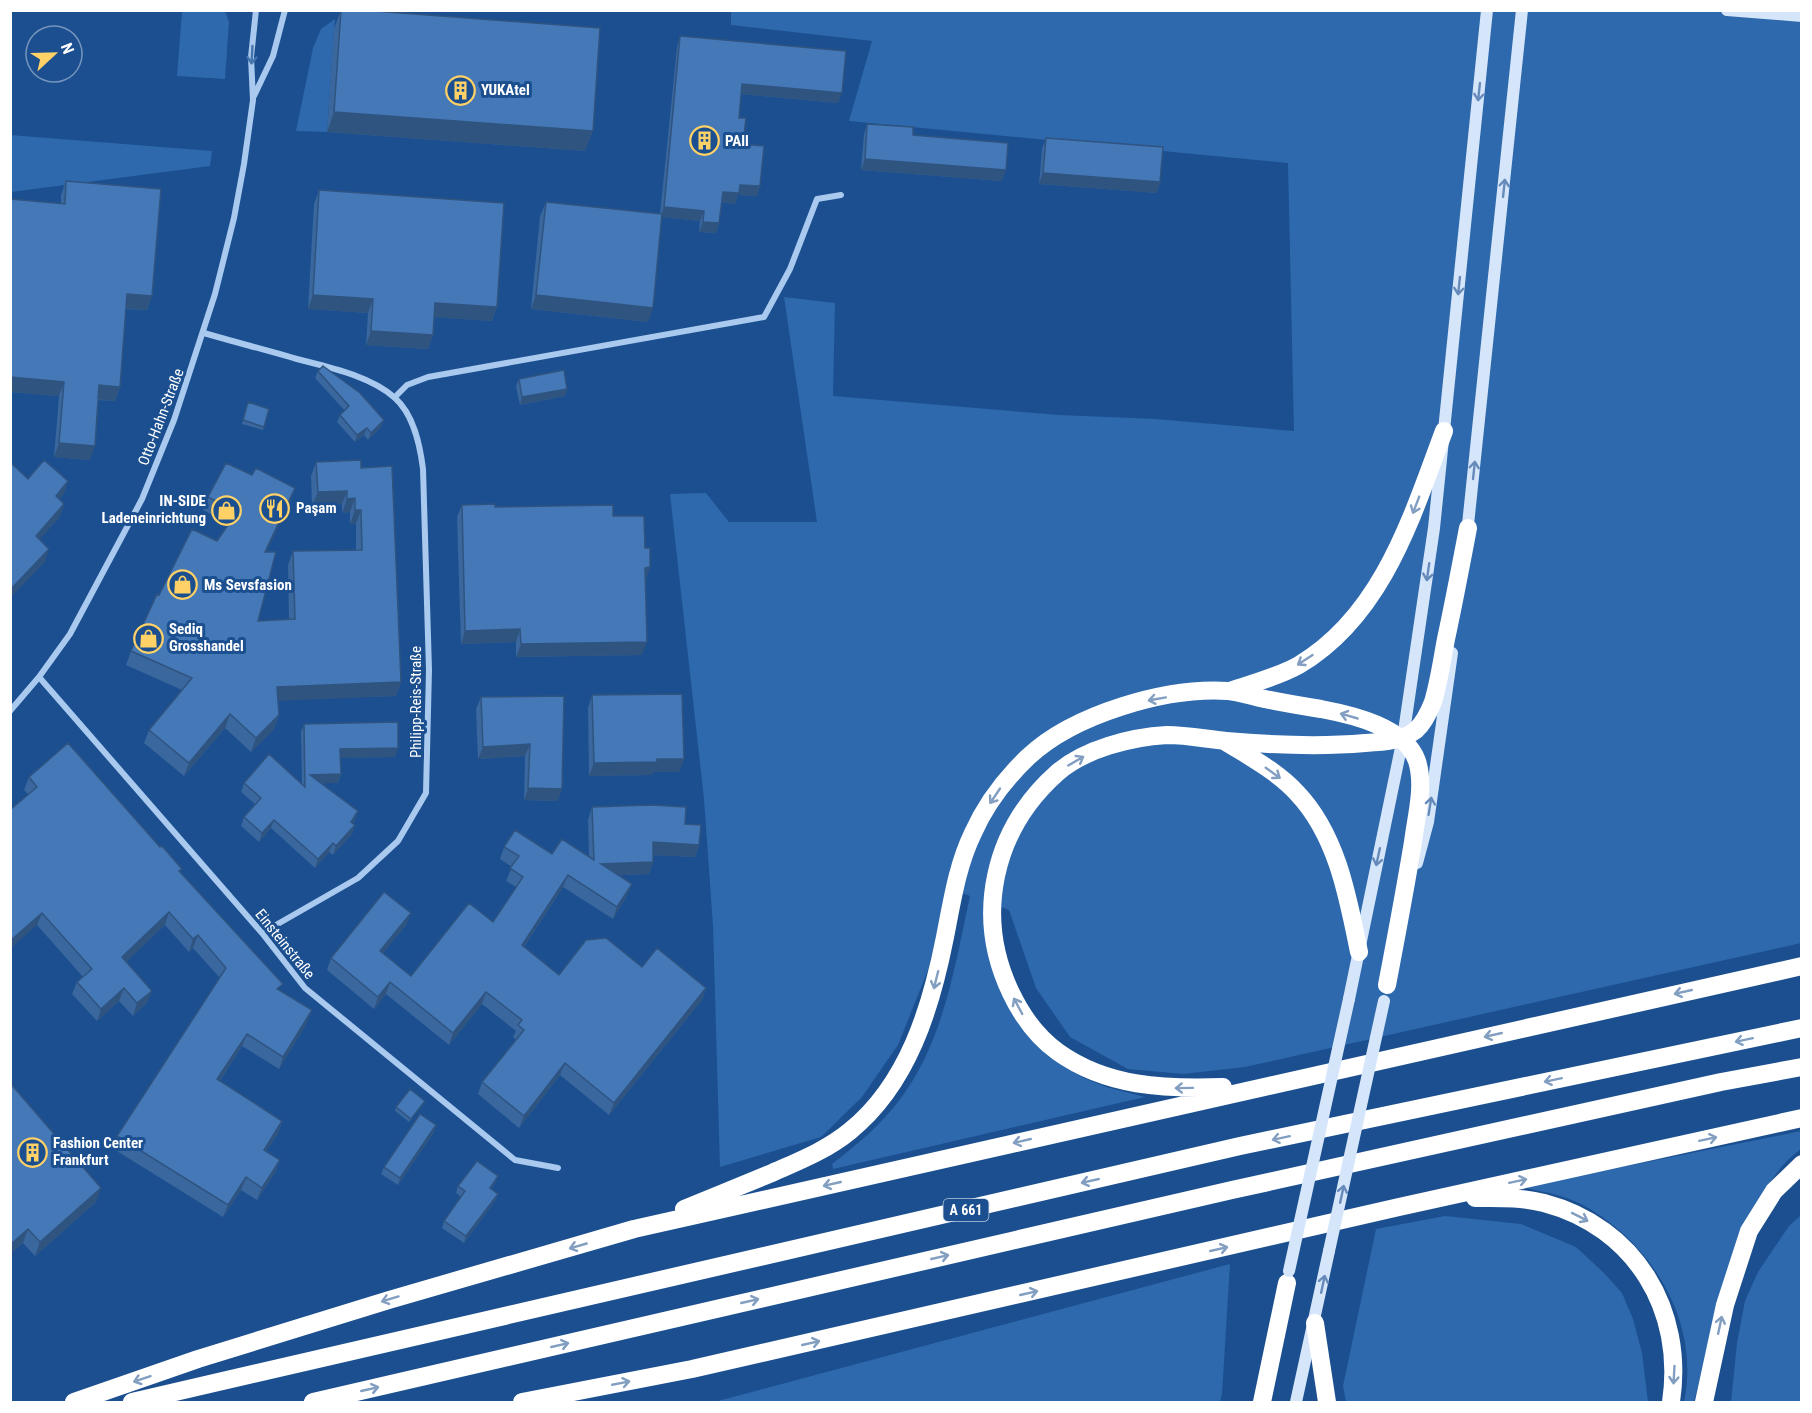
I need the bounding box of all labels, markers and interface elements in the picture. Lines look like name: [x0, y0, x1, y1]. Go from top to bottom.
north arrow: [24, 24, 84, 84]
text: N: [57, 40, 78, 57]
one-way arrow: [246, 44, 258, 64]
building icon: YUKAtel: [444, 74, 476, 106]
place label: YUKAtel: [481, 81, 530, 99]
one-way arrow: [1473, 82, 1484, 102]
building icon: PAll: [688, 125, 720, 157]
place label: PAll: [725, 132, 749, 150]
one-way arrow: [1499, 179, 1510, 199]
one-way arrow: [1453, 276, 1464, 296]
street label: Otto-Hahn-Straße: [134, 366, 188, 468]
one-way arrow: [1469, 461, 1480, 480]
place label: IN-SIDE Ladeneinrichtung: [101, 492, 206, 527]
restaurant icon: Paşam: [259, 492, 291, 524]
shop icon: IN-SIDE Ladeneinrichtung: [211, 494, 243, 526]
one-way arrow: [1410, 495, 1421, 514]
place label: Paşam: [296, 499, 337, 517]
one-way arrow: [1422, 562, 1433, 581]
shop icon: Ms Sevsfasion: [167, 569, 199, 601]
place label: Ms Sevsfasion: [204, 576, 292, 594]
place label: Sediq Grosshandel: [169, 620, 244, 655]
shop icon: Sediq Grosshandel: [132, 622, 164, 654]
street label: Philipp-Reis-Straße: [407, 646, 425, 758]
one-way arrow: [1296, 654, 1313, 667]
one-way arrow: [1148, 694, 1167, 705]
one-way arrow: [1340, 710, 1359, 721]
one-way arrow: [1066, 755, 1084, 766]
one-way arrow: [1265, 767, 1281, 779]
one-way arrow: [988, 787, 1000, 804]
one-way arrow: [1425, 797, 1436, 816]
one-way arrow: [1372, 847, 1383, 867]
street label: Einsteinstraße: [251, 905, 319, 983]
one-way arrow: [929, 970, 941, 989]
one-way arrow: [1674, 987, 1693, 998]
one-way arrow: [1012, 997, 1023, 1015]
one-way arrow: [1483, 1030, 1503, 1041]
one-way arrow: [1735, 1034, 1754, 1046]
one-way arrow: [1544, 1075, 1564, 1086]
one-way arrow: [1174, 1082, 1194, 1094]
one-way arrow: [1698, 1132, 1717, 1144]
one-way arrow: [1271, 1133, 1291, 1144]
place label: Fashion Center Frankfurt: [53, 1134, 143, 1169]
building icon: Fashion Center Frankfurt: [16, 1136, 48, 1168]
one-way arrow: [1013, 1136, 1032, 1148]
one-way arrow: [1508, 1174, 1527, 1186]
one-way arrow: [1081, 1176, 1101, 1187]
one-way arrow: [823, 1179, 842, 1191]
one-way arrow: [1337, 1185, 1348, 1204]
road number: A 661: [944, 1199, 988, 1221]
one-way arrow: [1570, 1212, 1588, 1223]
one-way arrow: [568, 1240, 587, 1252]
one-way arrow: [1208, 1243, 1228, 1254]
one-way arrow: [929, 1251, 949, 1262]
one-way arrow: [1318, 1275, 1329, 1294]
one-way arrow: [1019, 1287, 1038, 1299]
one-way arrow: [381, 1294, 400, 1305]
one-way arrow: [739, 1295, 759, 1306]
one-way arrow: [1715, 1315, 1726, 1335]
one-way arrow: [802, 1336, 821, 1348]
one-way arrow: [549, 1339, 569, 1350]
one-way arrow: [1668, 1365, 1679, 1385]
one-way arrow: [134, 1374, 152, 1385]
one-way arrow: [610, 1377, 630, 1388]
one-way arrow: [360, 1383, 379, 1395]

